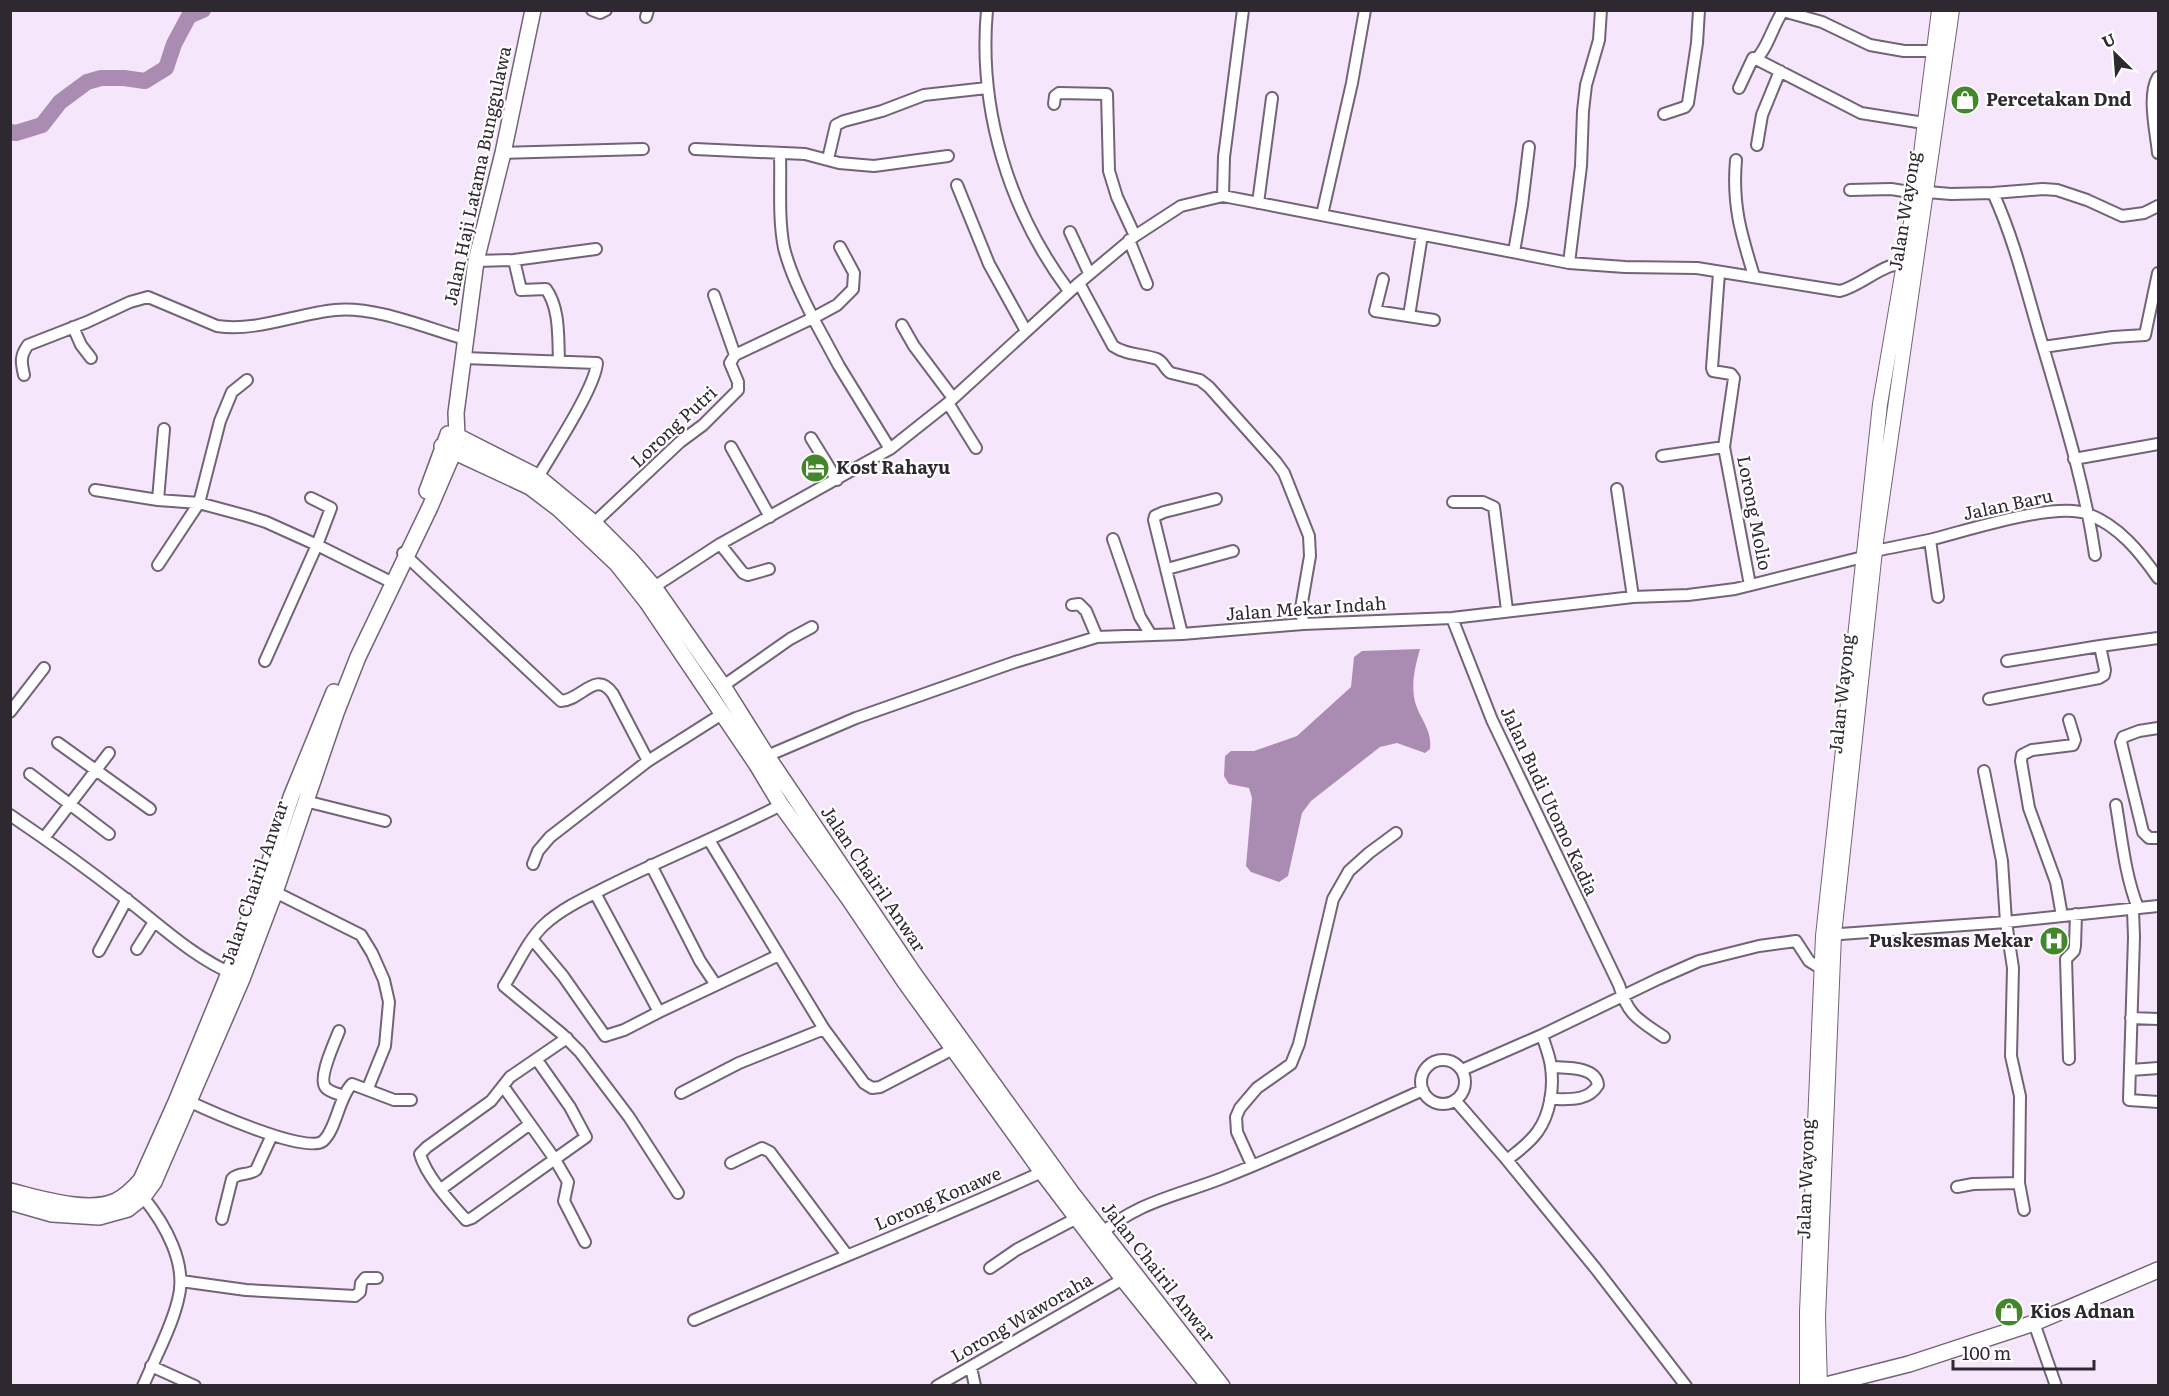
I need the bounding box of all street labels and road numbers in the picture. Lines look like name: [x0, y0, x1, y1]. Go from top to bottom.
street label: Jalan Haji Latama Bunggulawa: [436, 43, 517, 308]
street label: Jalan Wayong: [1881, 148, 1926, 272]
street label: Lorong Putri: [624, 379, 722, 473]
street label: Lorong Molio: [1731, 453, 1780, 573]
street label: Jalan Baru: [1960, 481, 2055, 526]
street label: Jalan Mekar Indah: [1225, 588, 1387, 627]
street label: Jalan Wayong: [1821, 632, 1860, 755]
street label: Jalan Budi Utomo Kadia: [1494, 701, 1606, 900]
street label: Jalan Chairil Anwar: [213, 796, 294, 968]
street label: Jalan Chairil Anwar: [815, 799, 934, 957]
street label: Jalan Wayong: [1789, 1117, 1820, 1240]
street label: Lorong Konawe: [870, 1159, 1005, 1236]
street label: Jalan Chairil Anwar: [1096, 1195, 1223, 1347]
street label: Lorong Waworaha: [945, 1265, 1098, 1368]

